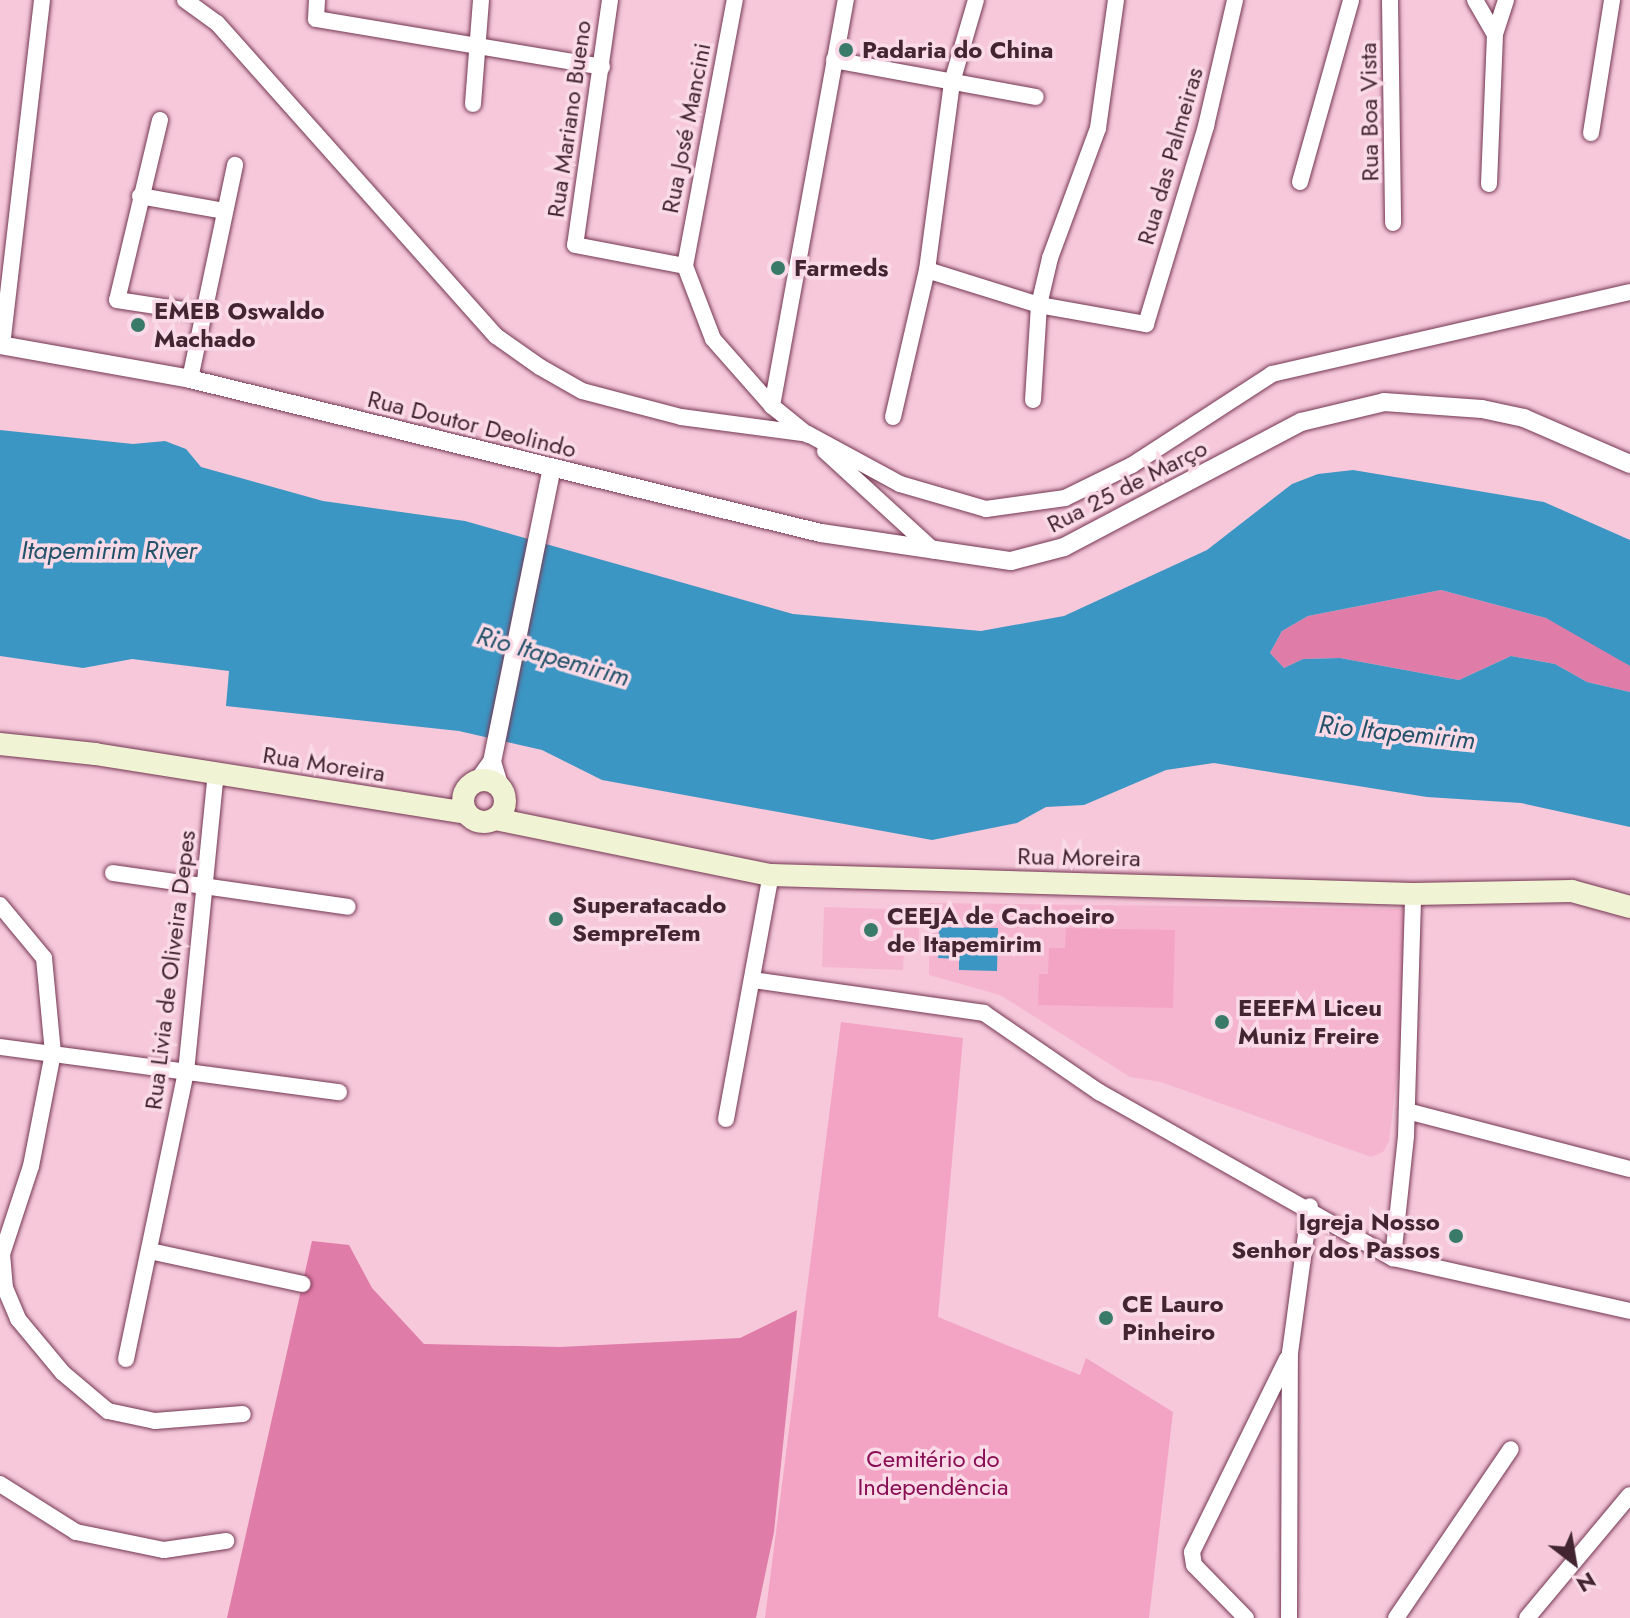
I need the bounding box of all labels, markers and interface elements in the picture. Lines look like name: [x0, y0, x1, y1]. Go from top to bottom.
street label: Rua Mariano Bueno: [541, 19, 597, 219]
place label: Padaria do China: [862, 36, 1054, 64]
street label: Rua José Mancini: [655, 40, 717, 216]
marker: Padaria do China: [837, 41, 855, 59]
street label: Rua Boa Vista: [1353, 42, 1385, 182]
street label: Rua das Palmeiras: [1131, 64, 1209, 248]
place label: Farmeds: [794, 254, 889, 282]
marker: Farmeds: [769, 259, 787, 277]
place label: EMEB Oswaldo Machado: [154, 297, 325, 353]
marker: EMEB Oswaldo Machado: [129, 316, 147, 334]
street label: Rua Doutor Deolindo: [365, 384, 579, 464]
street label: Rua 25 de Março: [1042, 433, 1212, 539]
water label: Itapemirim River: [21, 535, 197, 567]
water label: Rio Itapemirim: [473, 620, 633, 694]
water label: Rio Itapemirim: [1317, 709, 1477, 757]
street label: Rua Moreira: [261, 740, 387, 788]
street label: Rua Livia de Oliveira Depes: [139, 829, 201, 1111]
street label: Rua Moreira: [1017, 842, 1141, 872]
place label: Superatacado SempreTem: [572, 891, 726, 947]
place label: CEEJA de Cachoeiro de Itapemirim: [887, 902, 1115, 958]
marker: Superatacado SempreTem: [547, 910, 565, 928]
marker: CEEJA de Cachoeiro de Itapemirim: [862, 921, 880, 939]
place label: EEEFM Liceu Muniz Freire: [1238, 994, 1382, 1050]
marker: EEEFM Liceu Muniz Freire: [1213, 1013, 1231, 1031]
place label: Igreja Nosso Senhor dos Passos: [1231, 1208, 1440, 1264]
marker: Igreja Nosso Senhor dos Passos: [1447, 1227, 1465, 1245]
place label: CE Lauro Pinheiro: [1122, 1290, 1224, 1346]
marker: CE Lauro Pinheiro: [1097, 1309, 1115, 1327]
park label: Cemitério do Independência: [857, 1445, 1009, 1501]
north arrow: [1534, 1522, 1614, 1602]
text: N: [1571, 1564, 1602, 1601]

